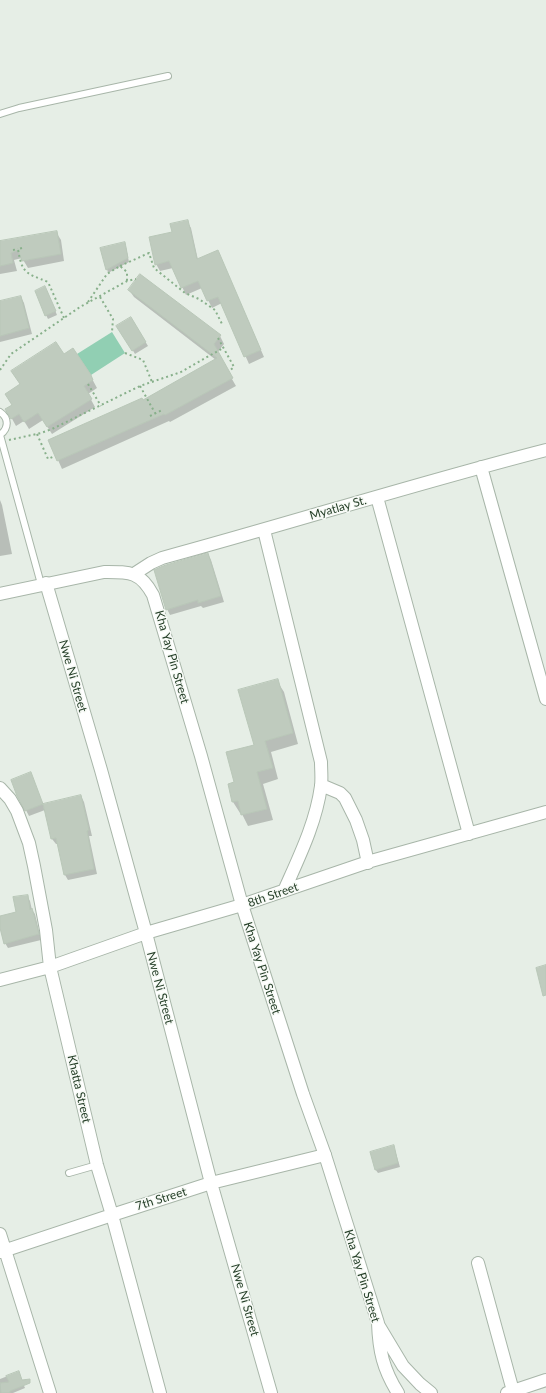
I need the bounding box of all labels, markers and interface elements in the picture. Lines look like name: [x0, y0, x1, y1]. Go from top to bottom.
street label: Myatlay St.: [308, 493, 368, 523]
street label: Kha Yay Pin Street: [152, 609, 192, 705]
street label: Nwe Ni Street: [56, 638, 90, 714]
street label: 8th Street: [246, 880, 300, 910]
street label: Kha Yay Pin Street: [240, 920, 284, 1016]
street label: Nwe Ni Street: [143, 950, 177, 1026]
street label: Khatta Street: [64, 1054, 94, 1124]
street label: 7th Street: [134, 1184, 188, 1214]
street label: Kha Yay Pin Street: [341, 1228, 383, 1324]
street label: Nwe Ni Street: [228, 1262, 262, 1338]

